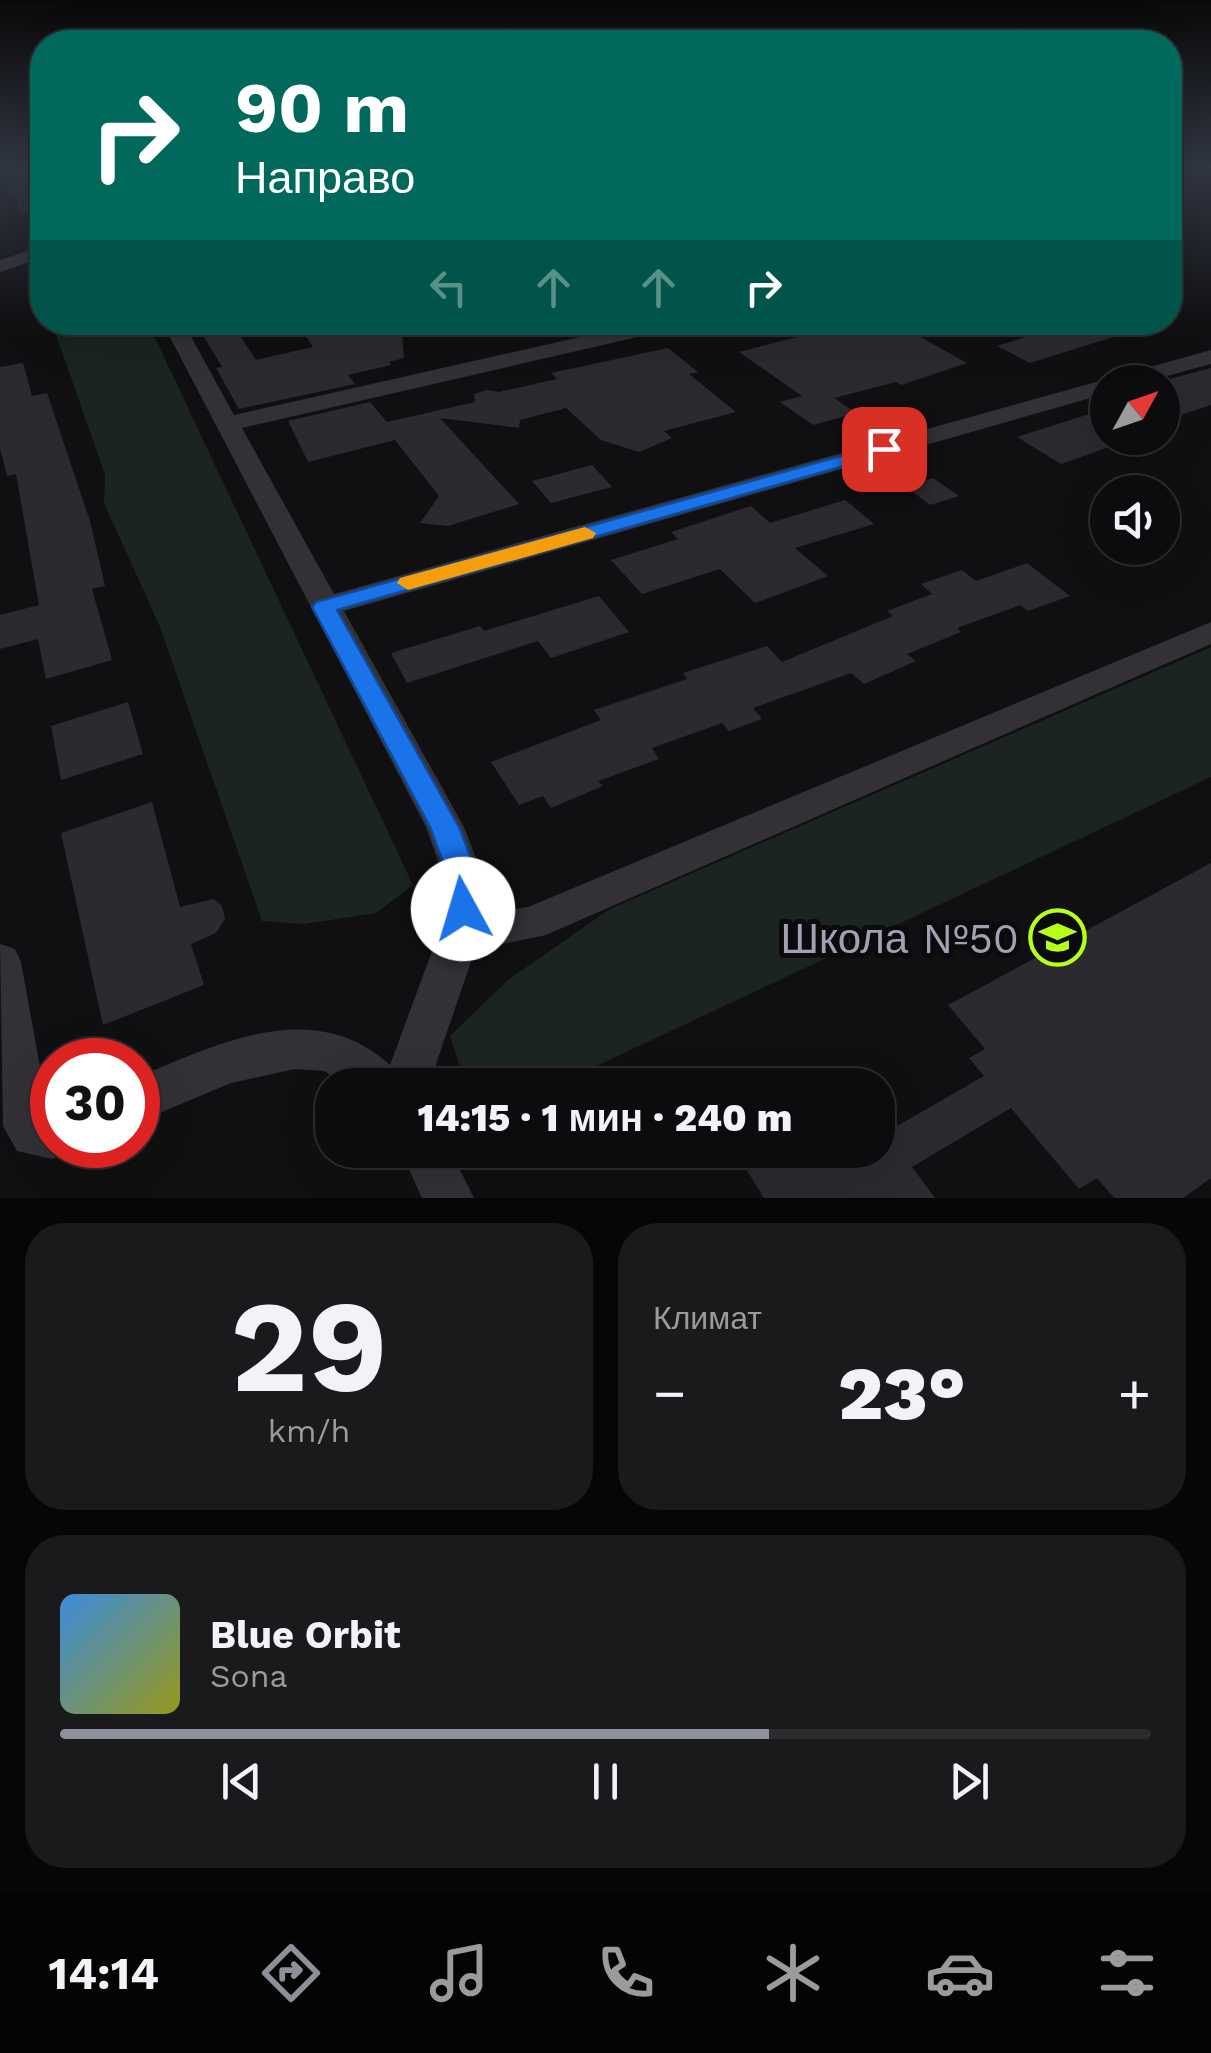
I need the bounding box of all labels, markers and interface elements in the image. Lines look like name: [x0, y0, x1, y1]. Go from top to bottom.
text: 90 m: [235, 67, 409, 149]
icon: right: [70, 70, 200, 200]
text: Направо: [235, 151, 415, 204]
icon: left: [421, 260, 476, 315]
icon: ahead: [526, 260, 581, 315]
icon: ahead: [631, 260, 686, 315]
icon: right: [736, 260, 791, 315]
north arrow: [1090, 365, 1180, 455]
map controls: [1090, 365, 1180, 565]
pin: [842, 407, 927, 492]
icon: arrive: [857, 422, 912, 477]
button: sound: [1090, 475, 1180, 565]
position arrow: [411, 857, 515, 961]
school or university icon: Школа №50: [1028, 908, 1088, 968]
place label: Школа №50: [781, 914, 1019, 963]
speed limit sign: 30: [30, 1038, 160, 1168]
text: 14:15 · 1 мин · 240 m: [418, 1096, 792, 1140]
text: 29: [230, 1270, 388, 1423]
text: Климат: [653, 1299, 762, 1337]
text: 23°: [838, 1349, 966, 1437]
text: −: [653, 1361, 686, 1425]
text: +: [1118, 1361, 1151, 1425]
text: km/h: [268, 1412, 350, 1450]
text: Blue Orbit: [210, 1613, 401, 1657]
text: Sona: [210, 1657, 288, 1695]
icon: previous: [214, 1754, 269, 1809]
icon: pause: [578, 1754, 633, 1809]
icon: next: [942, 1754, 997, 1809]
icon: directions: [256, 1938, 326, 2008]
icon: music: [424, 1938, 494, 2008]
icon: phone: [591, 1938, 661, 2008]
icon: climate: [758, 1938, 828, 2008]
icon: car: [925, 1938, 995, 2008]
icon: filters: [1092, 1938, 1162, 2008]
text: 14:14: [49, 1947, 159, 2000]

